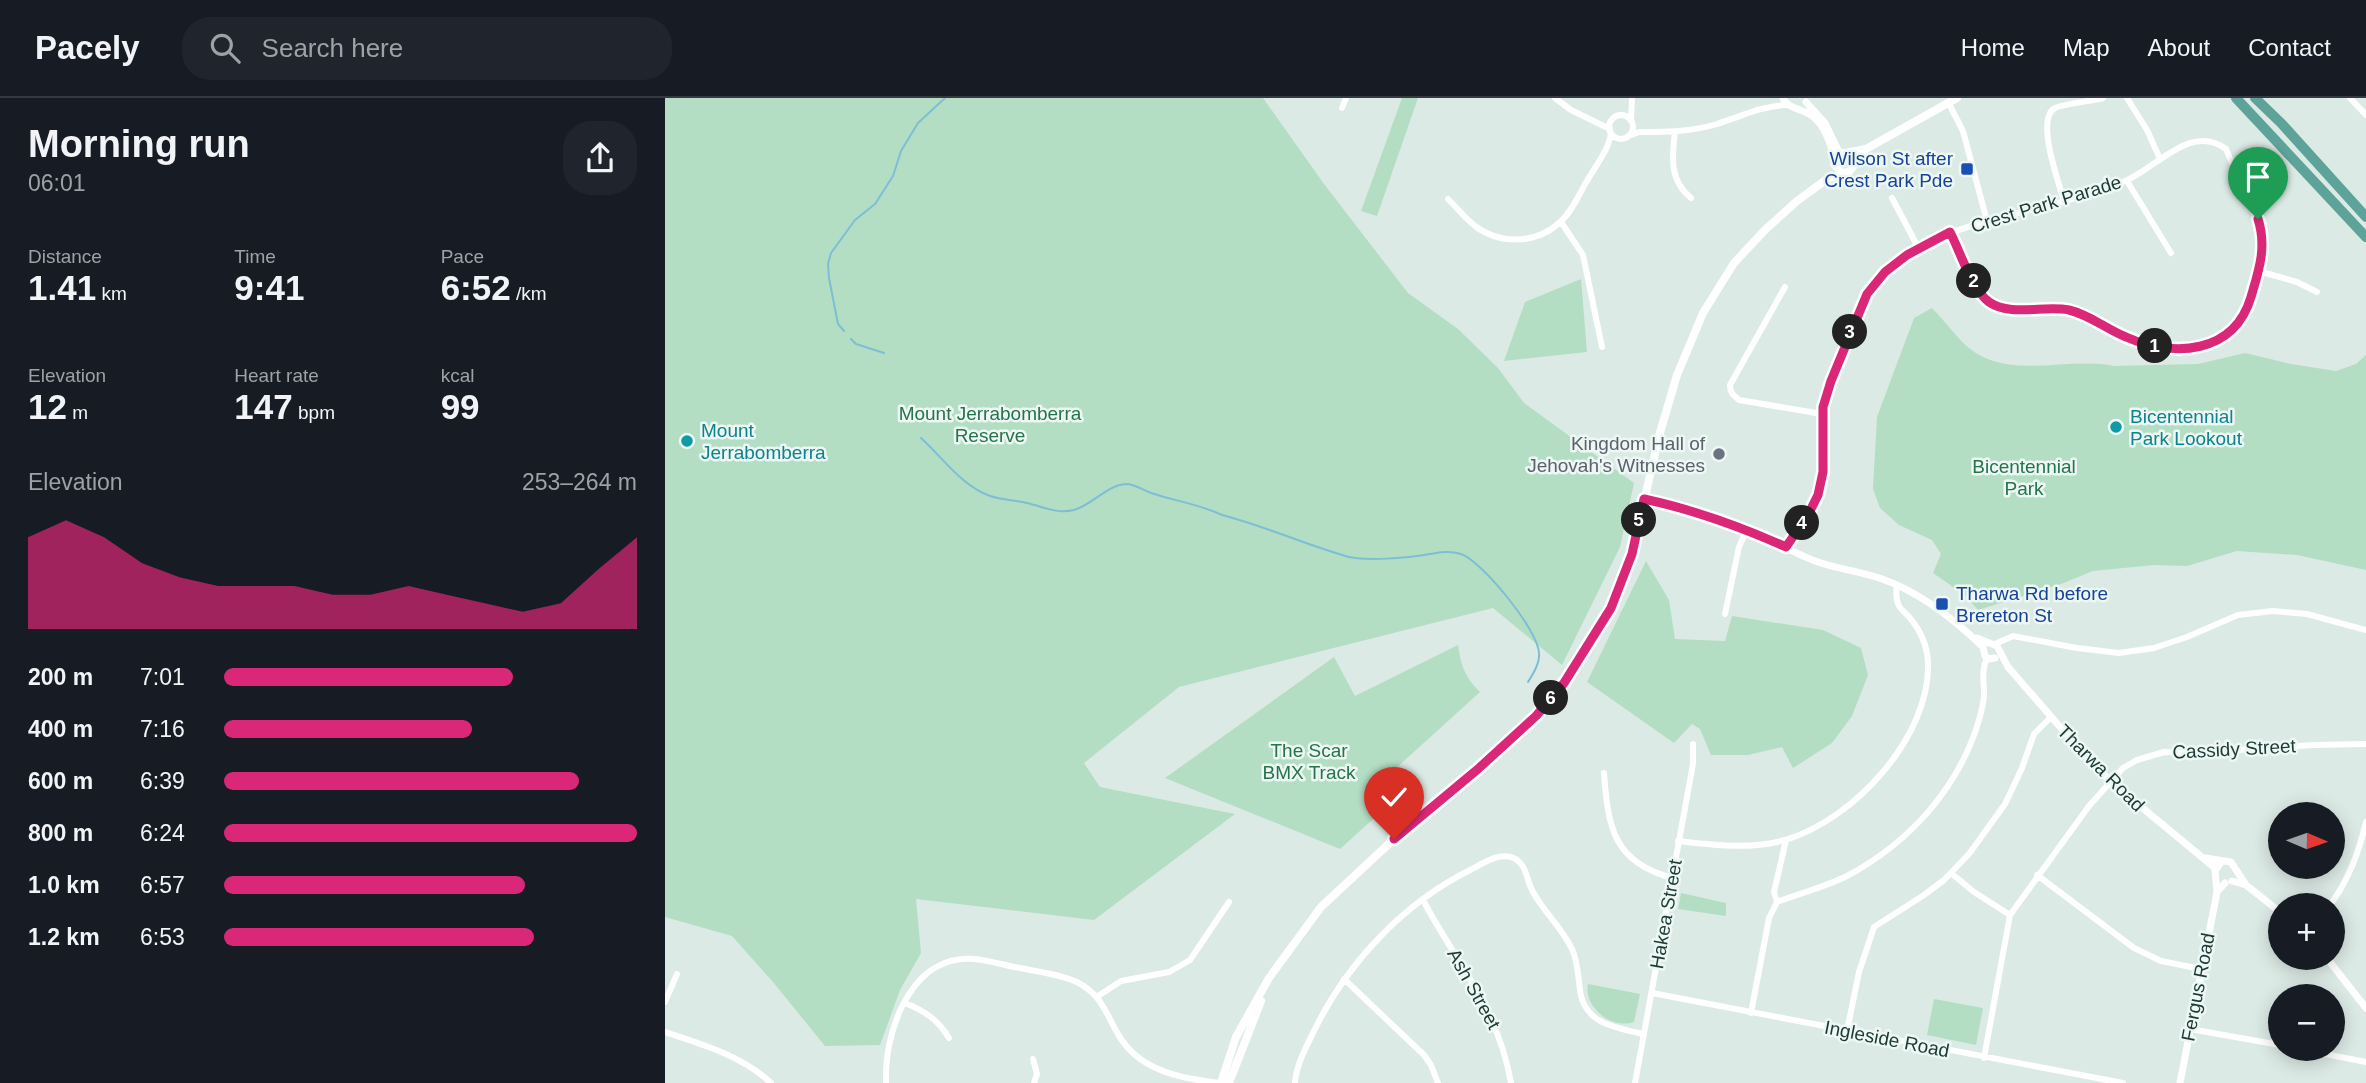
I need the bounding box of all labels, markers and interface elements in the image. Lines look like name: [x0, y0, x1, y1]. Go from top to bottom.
search box: [182, 17, 672, 80]
text: Pacely: [35, 29, 140, 66]
icon: search: [206, 29, 244, 67]
text: Search here: [262, 33, 403, 63]
text: Home: [1961, 34, 2025, 61]
text: Map: [2063, 34, 2110, 61]
text: About: [2148, 34, 2210, 61]
text: Contact: [2248, 34, 2331, 61]
button: share: [563, 121, 637, 195]
text: Morning run: [28, 123, 250, 165]
pin: [2228, 147, 2288, 219]
place label: Wilson St after Crest Park Pde: [1824, 148, 1954, 191]
icon: arrive: [2239, 158, 2277, 196]
marker: Wilson St after Crest Park Pde: [1959, 161, 1975, 177]
text: 06:01: [28, 170, 86, 196]
street label: Crest Park Parade: [1968, 171, 2124, 237]
text: Distance: [28, 246, 102, 267]
text: Time: [234, 246, 276, 267]
text: Pace: [441, 246, 484, 267]
pin: 2: [1957, 264, 1991, 298]
text: 1.41: [28, 268, 96, 307]
text: 9:41: [234, 268, 304, 307]
text: 6:52: [441, 268, 511, 307]
text: 2: [1968, 270, 1979, 291]
text: km: [96, 283, 127, 304]
text: /km: [511, 283, 547, 304]
pin: 3: [1833, 314, 1867, 350]
text: 3: [1844, 321, 1855, 342]
pin: 1: [2137, 328, 2173, 364]
text: 1: [2149, 335, 2160, 356]
text: Elevation: [28, 365, 106, 386]
text: Heart rate: [234, 365, 319, 386]
text: kcal: [441, 365, 474, 386]
text: 12: [28, 387, 67, 426]
text: 147: [234, 387, 293, 426]
text: 99: [441, 387, 480, 426]
text: m: [67, 402, 88, 423]
text: bpm: [293, 402, 335, 423]
park label: Mount Jerrabomberra Reserve: [899, 403, 1082, 446]
place label: Bicentennial Park Lookout: [2130, 406, 2243, 449]
marker: Bicentennial Park Lookout: [2108, 419, 2124, 435]
place label: Mount Jerrabomberra: [701, 420, 826, 463]
marker: Mount Jerrabomberra: [679, 433, 695, 449]
place label: Kingdom Hall of Jehovah's Witnesses: [1527, 433, 1706, 476]
marker: Kingdom Hall of Jehovah's Witnesses: [1711, 446, 1727, 462]
park label: Bicentennial Park: [1972, 456, 2076, 499]
text: Elevation: [28, 469, 123, 495]
text: 253–264 m: [522, 469, 637, 495]
pin: 5: [1621, 502, 1657, 538]
pin: 4: [1785, 506, 1819, 540]
text: 5: [1633, 509, 1644, 530]
text: 4: [1796, 512, 1807, 533]
place label: Tharwa Rd before Brereton St: [1956, 583, 2108, 626]
marker: Tharwa Rd before Brereton St: [1934, 596, 1950, 612]
text: 200 m: [28, 664, 93, 690]
text: 7:01: [140, 664, 185, 690]
pin: 6: [1533, 680, 1568, 716]
text: 6: [1545, 687, 1556, 708]
text: 400 m: [28, 716, 93, 742]
text: 7:16: [140, 716, 185, 742]
street label: Tharwa Road: [2053, 720, 2149, 816]
street label: Cassidy Street: [2172, 735, 2297, 763]
park label: The Scar BMX Track: [1263, 740, 1356, 783]
pin: [1364, 767, 1424, 839]
text: 600 m: [28, 768, 93, 794]
text: 6:39: [140, 768, 185, 794]
icon: check: [1375, 778, 1413, 816]
north arrow: [2268, 802, 2345, 878]
map controls: [2268, 802, 2345, 1061]
text: 800 m: [28, 820, 93, 846]
text: 6:24: [140, 820, 185, 846]
street label: Hakea Street: [1646, 857, 1686, 970]
text: 1.0 km: [28, 872, 100, 898]
text: 6:57: [140, 872, 185, 898]
button: +: [2268, 893, 2345, 970]
text: 1.2 km: [28, 924, 100, 950]
text: 6:53: [140, 924, 185, 950]
street label: Fergus Road: [2177, 931, 2219, 1043]
street label: Ash Street: [1443, 945, 1505, 1034]
button: −: [2268, 984, 2345, 1061]
street label: Ingleside Road: [1823, 1017, 1951, 1061]

